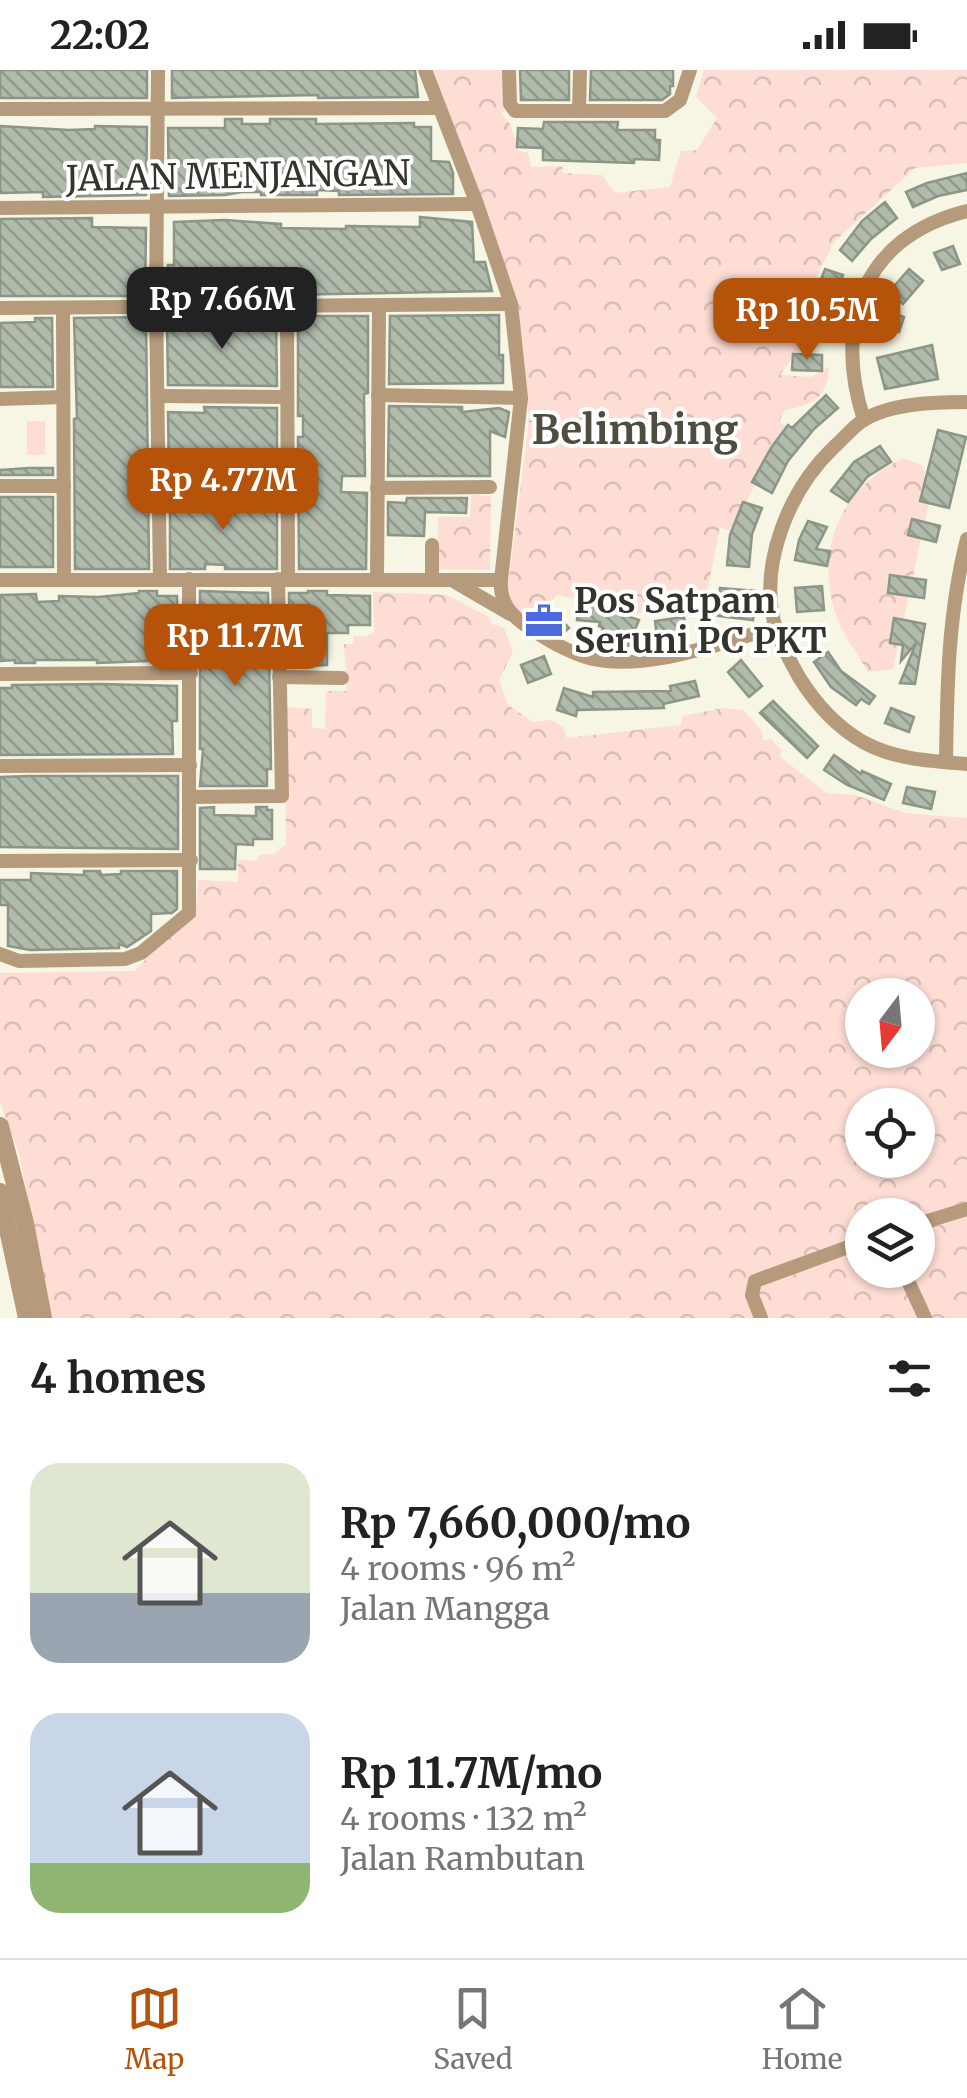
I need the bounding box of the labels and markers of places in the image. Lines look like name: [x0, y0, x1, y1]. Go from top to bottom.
pin: Rp 7.66M: [119, 267, 325, 352]
pin: Rp 10.5M: [704, 278, 910, 363]
pin: Rp 4.77M: [120, 448, 326, 533]
place label: Pos Satpam Seruni PC PKT: [574, 579, 827, 663]
office icon: Pos Satpam Seruni PC PKT: [523, 600, 565, 642]
pin: Rp 11.7M: [132, 604, 338, 689]

